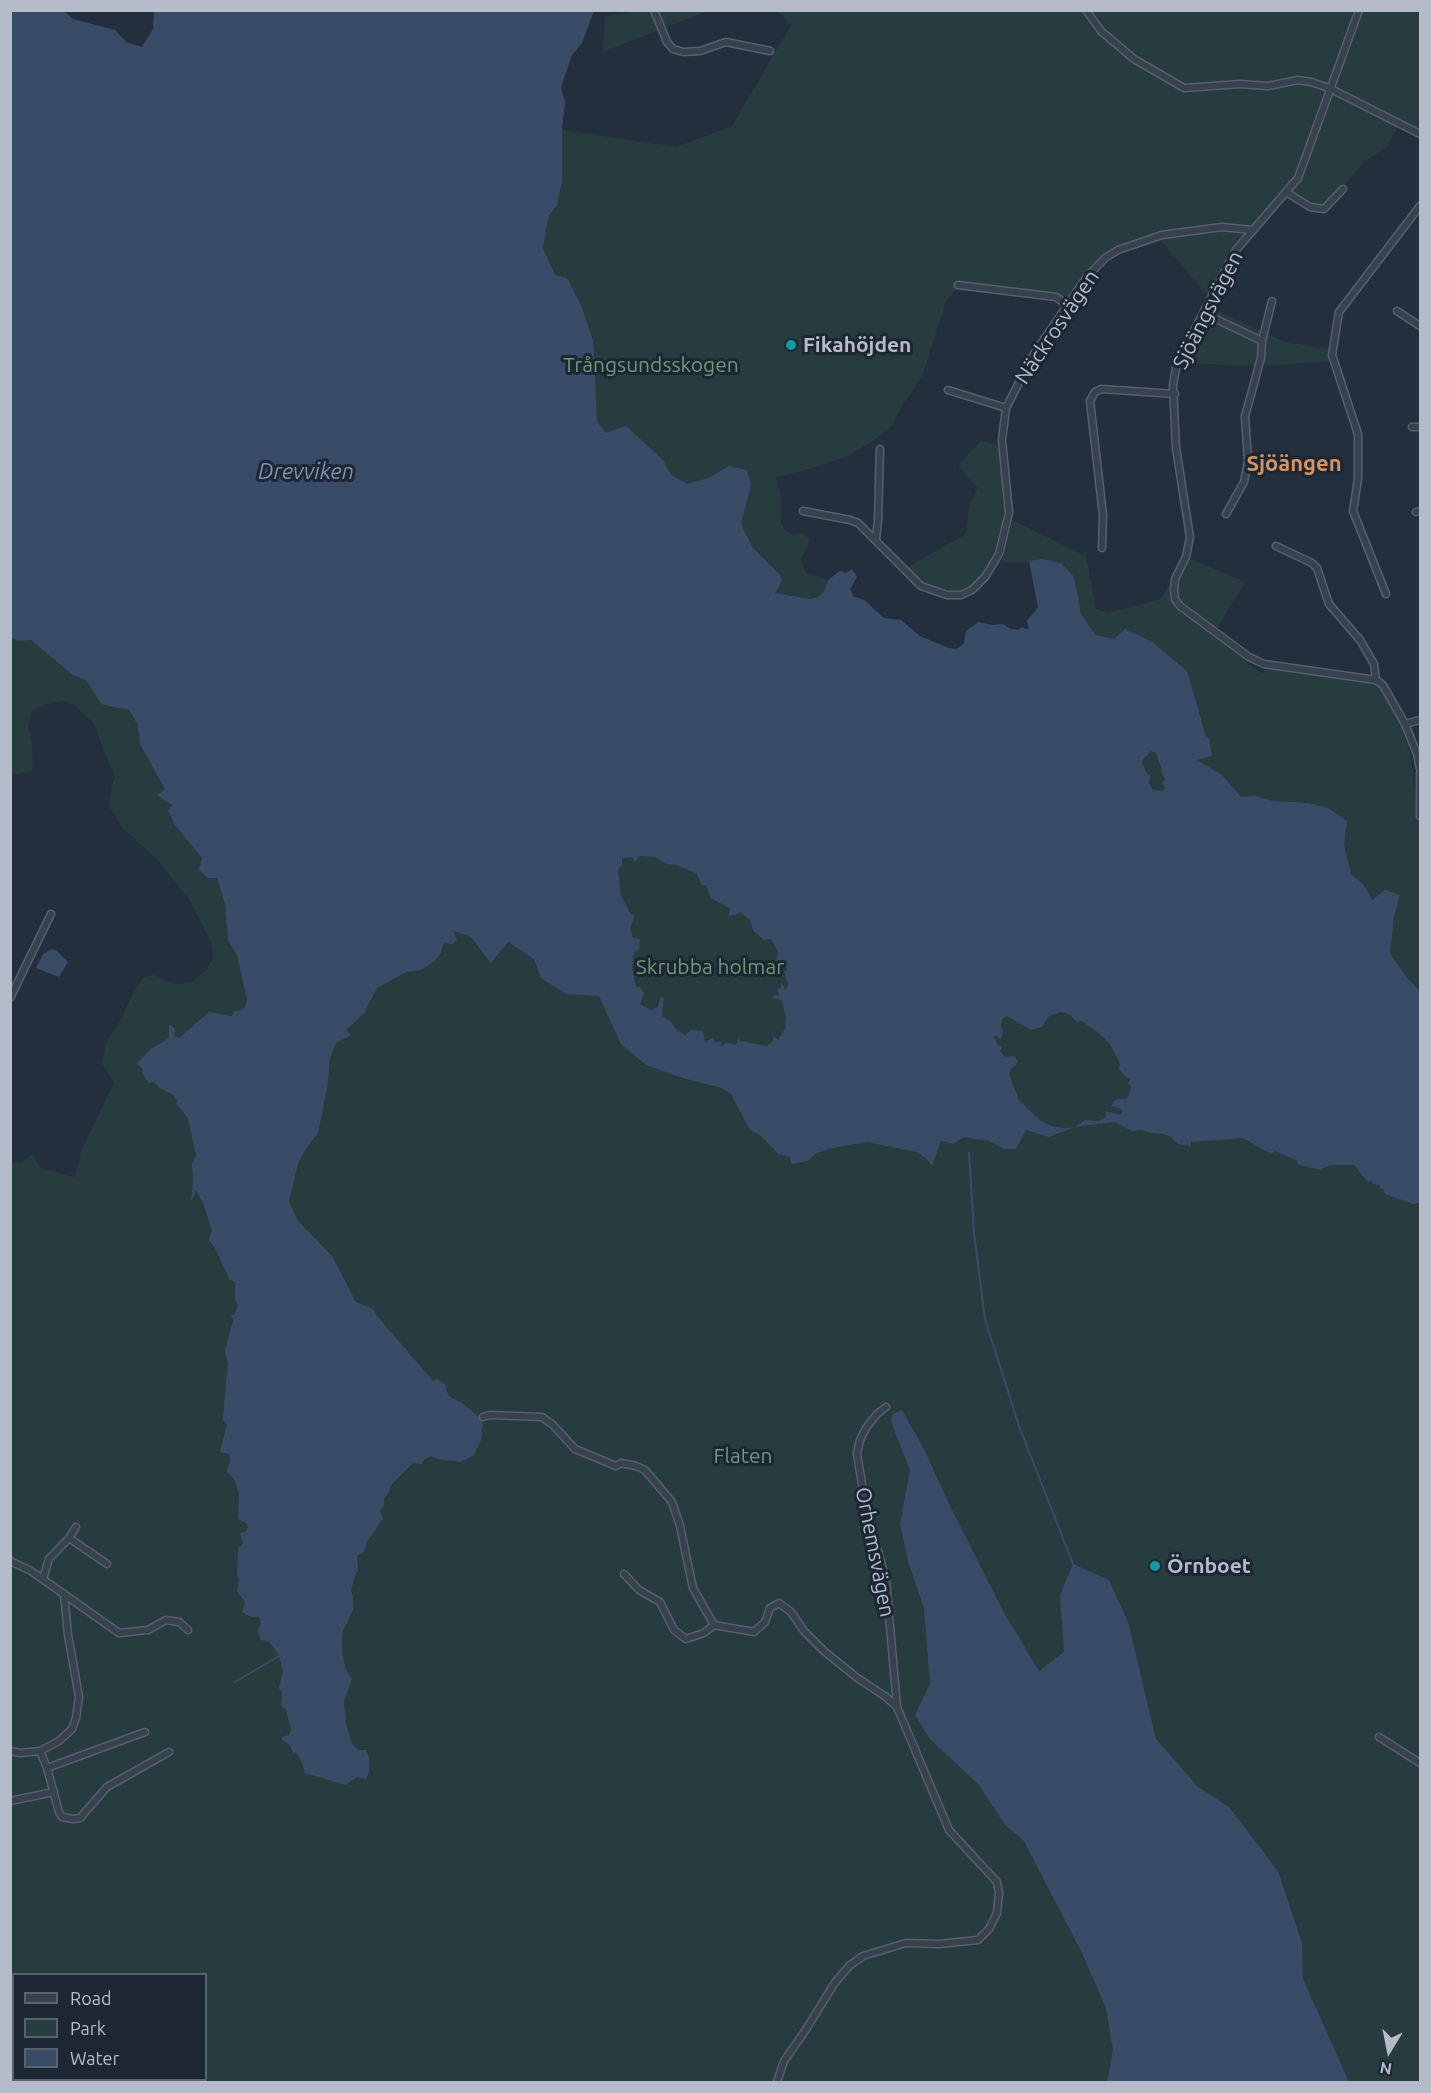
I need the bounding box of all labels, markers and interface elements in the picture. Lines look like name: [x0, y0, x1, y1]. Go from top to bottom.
street label: Sjöängsvägen: [1167, 247, 1249, 373]
street label: Näckrosvägen: [1010, 265, 1104, 389]
place label: Fikahöjden: [803, 332, 911, 358]
marker: Fikahöjden: [784, 338, 798, 352]
park label: Trångsundsskogen: [563, 352, 739, 378]
district label: Sjöängen: [1246, 451, 1342, 477]
water label: Drevviken: [258, 459, 354, 485]
park label: Skrubba holmar: [636, 954, 784, 980]
park label: Flaten: [713, 1443, 773, 1469]
street label: Orhemsvägen: [850, 1485, 900, 1619]
place label: Örnboet: [1167, 1553, 1251, 1579]
marker: Örnboet: [1148, 1559, 1162, 1573]
legend: [12, 1973, 207, 2081]
text: Road: [70, 1988, 112, 2008]
text: Park: [70, 2018, 106, 2038]
north arrow: [1359, 2021, 1419, 2081]
text: Water: [70, 2048, 119, 2068]
text: N: [1378, 2059, 1393, 2079]

